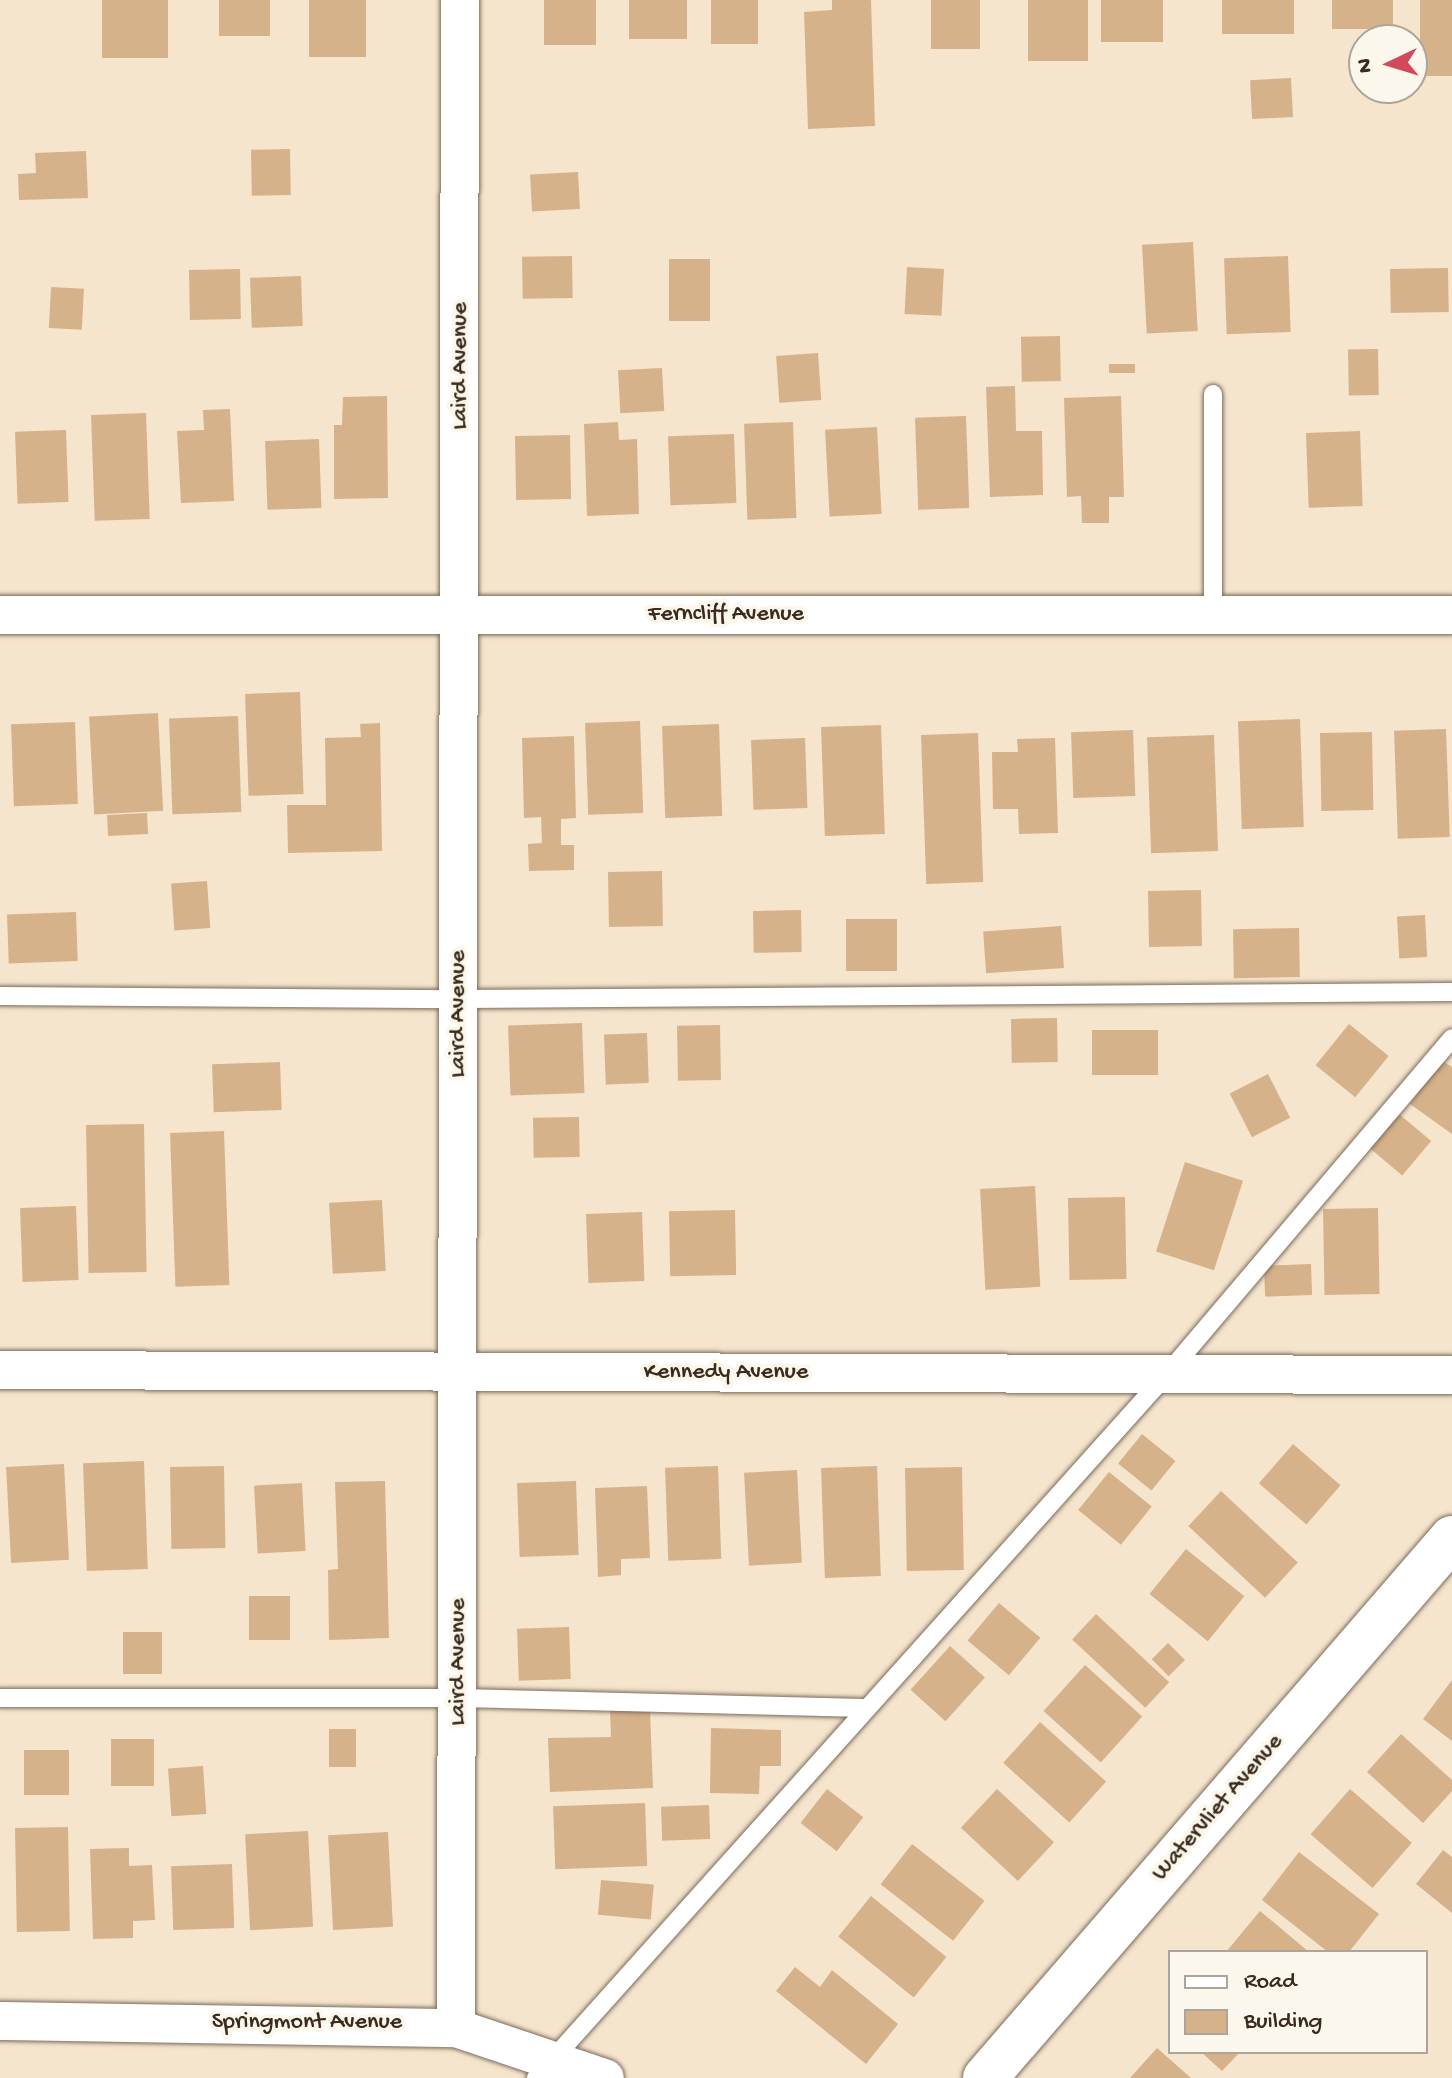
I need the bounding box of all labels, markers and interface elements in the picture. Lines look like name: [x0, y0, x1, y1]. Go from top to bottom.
north arrow: [1348, 24, 1428, 104]
text: N: [1353, 57, 1380, 74]
street label: Laird Avenue: [447, 302, 475, 430]
street label: Ferncliff Avenue: [648, 601, 804, 629]
street label: Laird Avenue: [445, 950, 473, 1078]
street label: Kennedy Avenue: [644, 1359, 808, 1387]
street label: Laird Avenue: [445, 1598, 473, 1726]
street label: Watervliet Avenue: [1146, 1729, 1290, 1887]
legend: [1168, 1950, 1428, 2054]
text: Road: [1244, 1968, 1296, 1997]
text: Building: [1244, 2008, 1322, 2037]
street label: Springmont Avenue: [212, 2009, 402, 2037]

